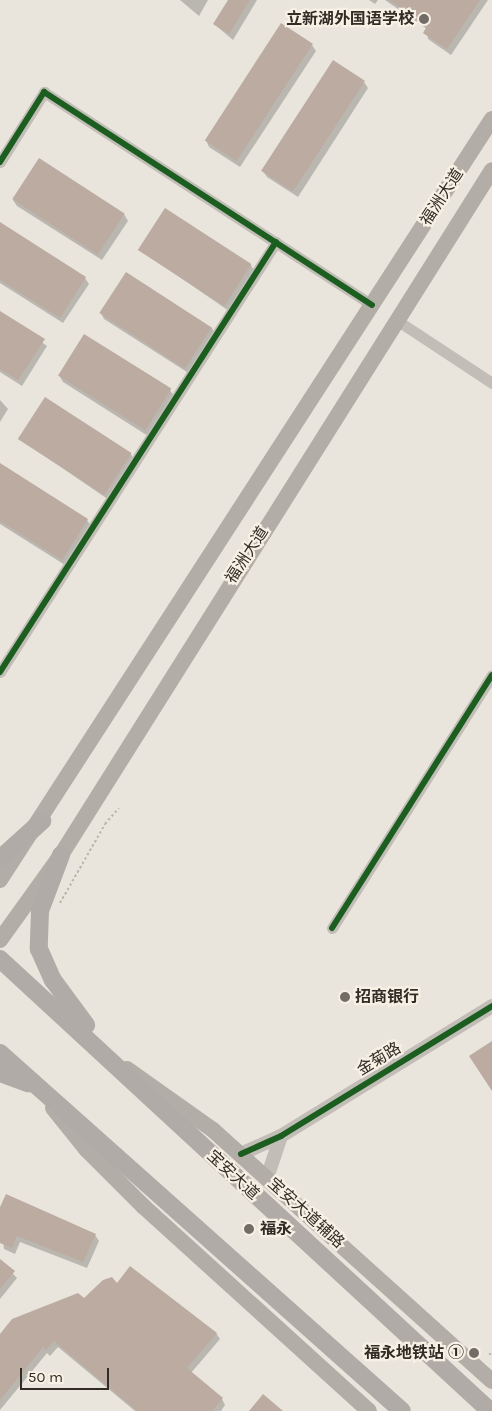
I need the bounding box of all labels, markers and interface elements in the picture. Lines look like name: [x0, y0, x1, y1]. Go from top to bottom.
place label: 立新湖外国语学校: [286, 9, 414, 29]
marker: 立新湖外国语学校: [418, 13, 430, 25]
street label: 福洲大道: [417, 165, 467, 229]
street label: 福洲大道: [222, 523, 272, 587]
place label: 招商银行: [355, 987, 419, 1007]
marker: 招商银行: [339, 991, 351, 1003]
street label: 金菊路: [353, 1038, 405, 1080]
street label: 宝安大道: [203, 1146, 263, 1204]
street label: 宝安大道辅路: [264, 1174, 348, 1252]
place label: 福永: [260, 1219, 292, 1239]
marker: 福永: [242, 1222, 256, 1236]
place label: 福永地铁站 ①: [364, 1343, 464, 1363]
marker: 福永地铁站 ①: [468, 1347, 480, 1359]
scale bar: [22, 1358, 111, 1390]
text: 50 m: [28, 1368, 63, 1386]

